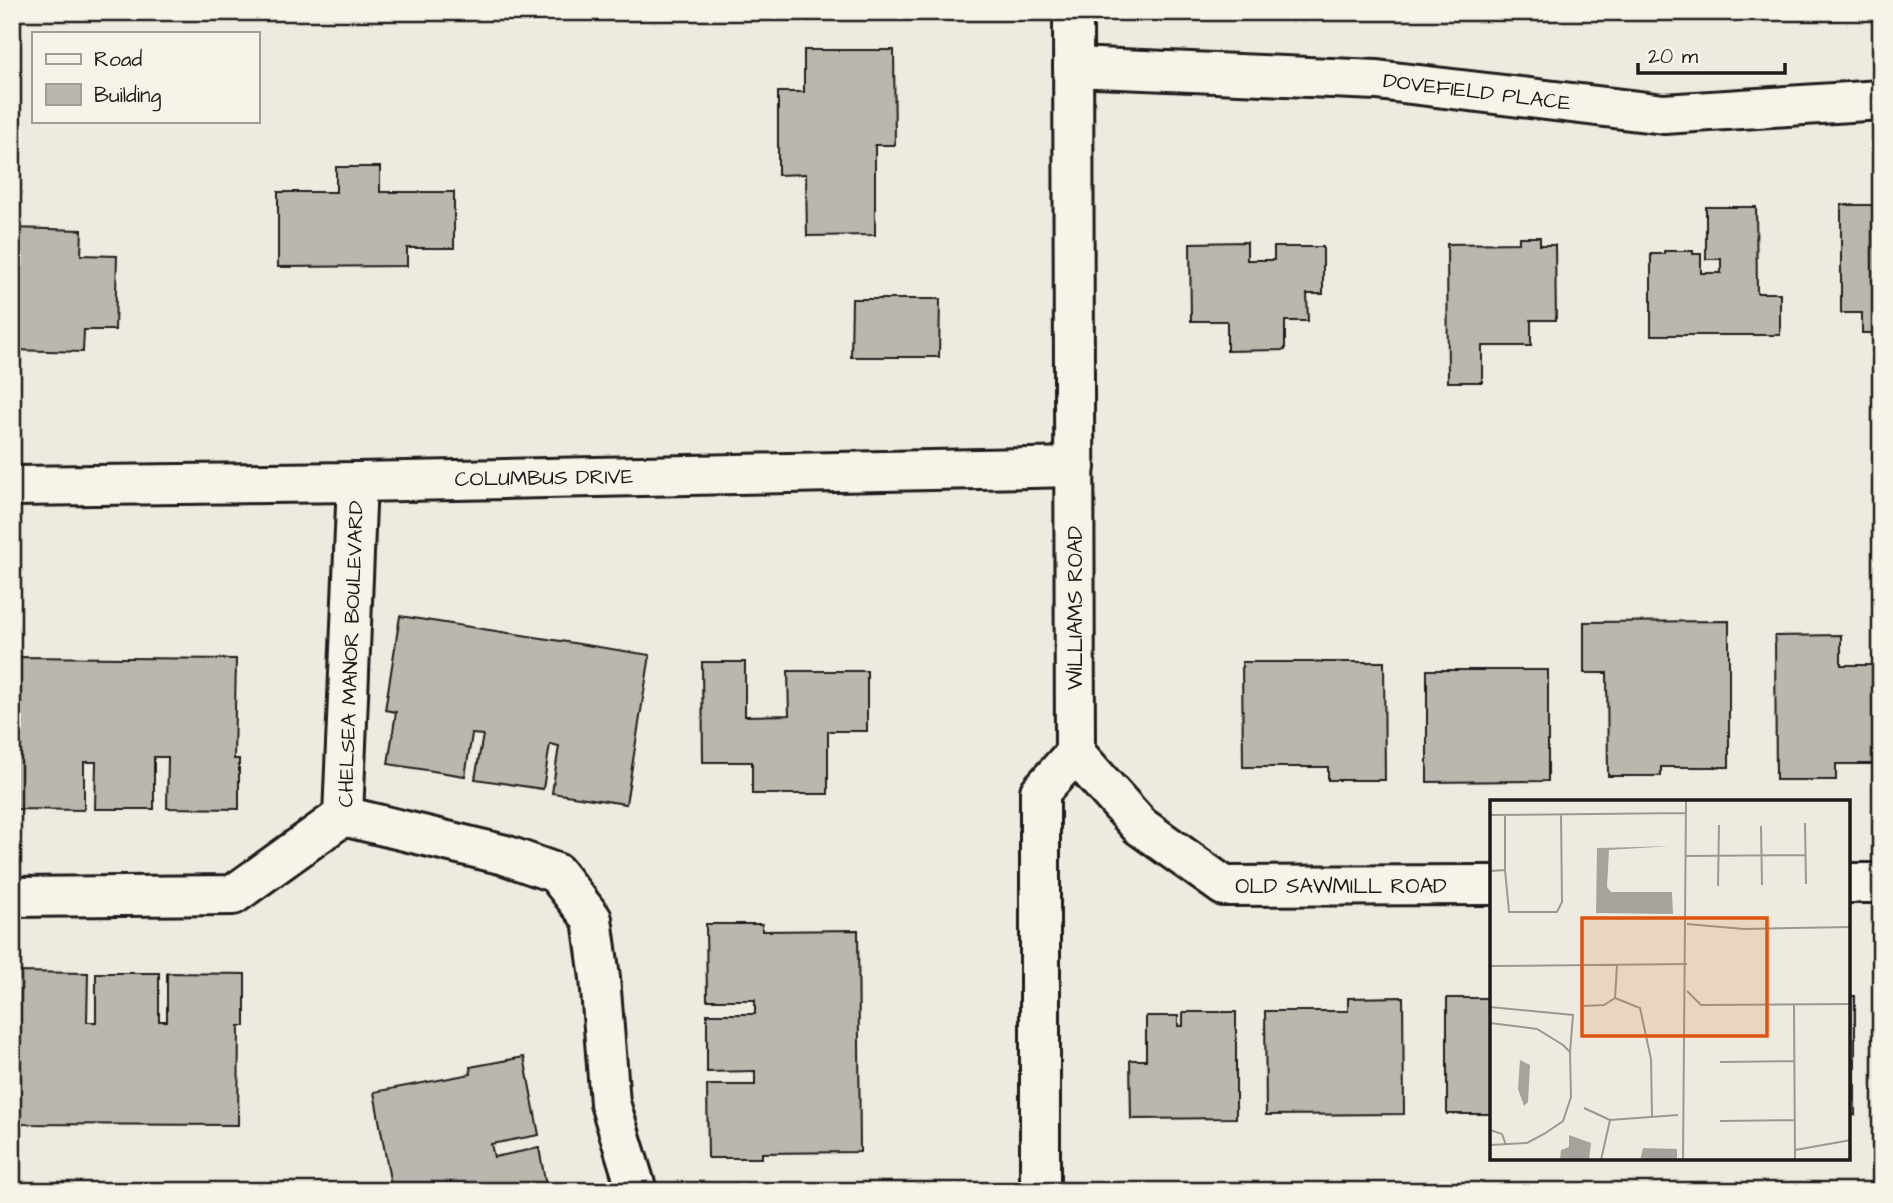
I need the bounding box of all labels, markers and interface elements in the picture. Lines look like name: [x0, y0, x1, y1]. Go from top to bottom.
legend: [32, 32, 259, 122]
scale bar: [1638, 32, 1784, 76]
text: 20 m: [1648, 42, 1699, 71]
text: Road: [94, 45, 142, 74]
street label: DOVEFIELD PLACE: [1382, 66, 1573, 118]
text: Building: [94, 81, 162, 112]
street label: COLUMBUS DRIVE: [454, 462, 634, 494]
street label: CHELSEA MANOR BOULEVARD: [331, 500, 371, 808]
street label: WILLIAMS ROAD: [1061, 526, 1090, 690]
inset map: [1490, 800, 1851, 1161]
street label: OLD SAWMILL ROAD: [1235, 872, 1447, 901]

